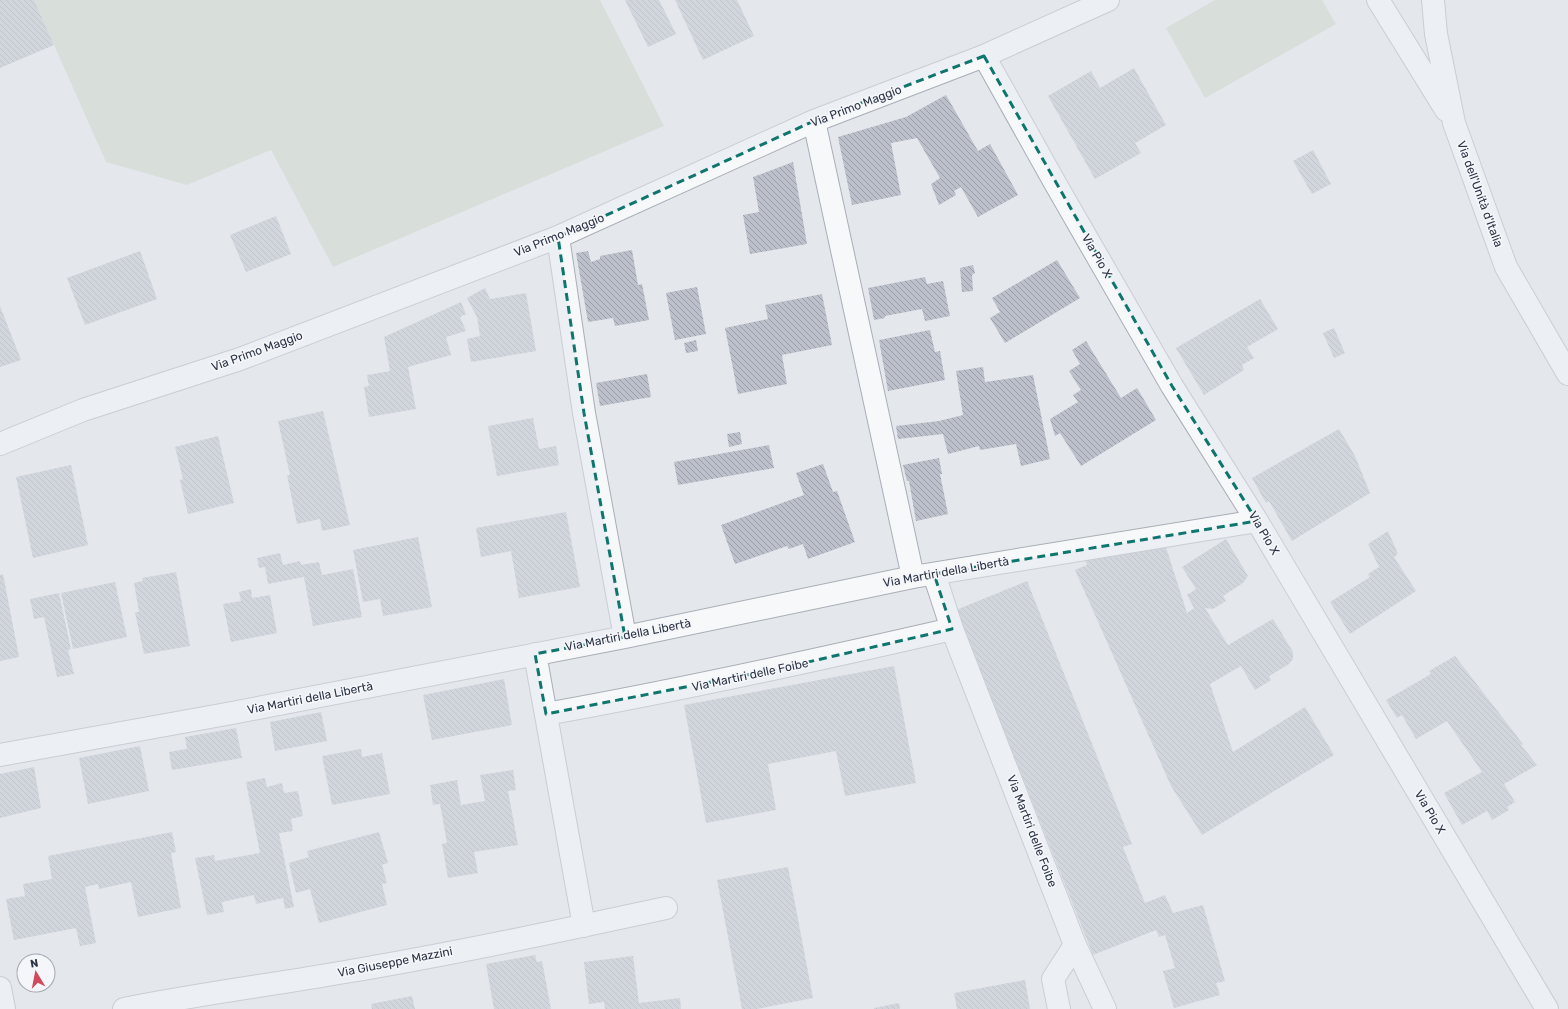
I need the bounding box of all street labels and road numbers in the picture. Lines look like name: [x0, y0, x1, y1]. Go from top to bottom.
street label: Via Primo Maggio: [809, 82, 904, 130]
street label: Via dell'Unità d'Italia: [1454, 139, 1506, 249]
street label: Via Primo Maggio: [512, 210, 606, 260]
street label: Via Pio X: [1079, 232, 1115, 281]
street label: Via Primo Maggio: [209, 328, 305, 374]
street label: Via Pio X: [1246, 509, 1283, 558]
street label: Via Martiri della Libertà: [882, 554, 1010, 590]
street label: Via Martiri della Libertà: [564, 616, 692, 654]
street label: Via Martiri delle Foibe: [690, 656, 810, 694]
street label: Via Martiri della Libertà: [246, 679, 374, 717]
street label: Via Martiri delle Foibe: [1004, 773, 1060, 889]
street label: Via Pio X: [1412, 788, 1449, 837]
street label: Via Giuseppe Mazzini: [336, 944, 454, 980]

